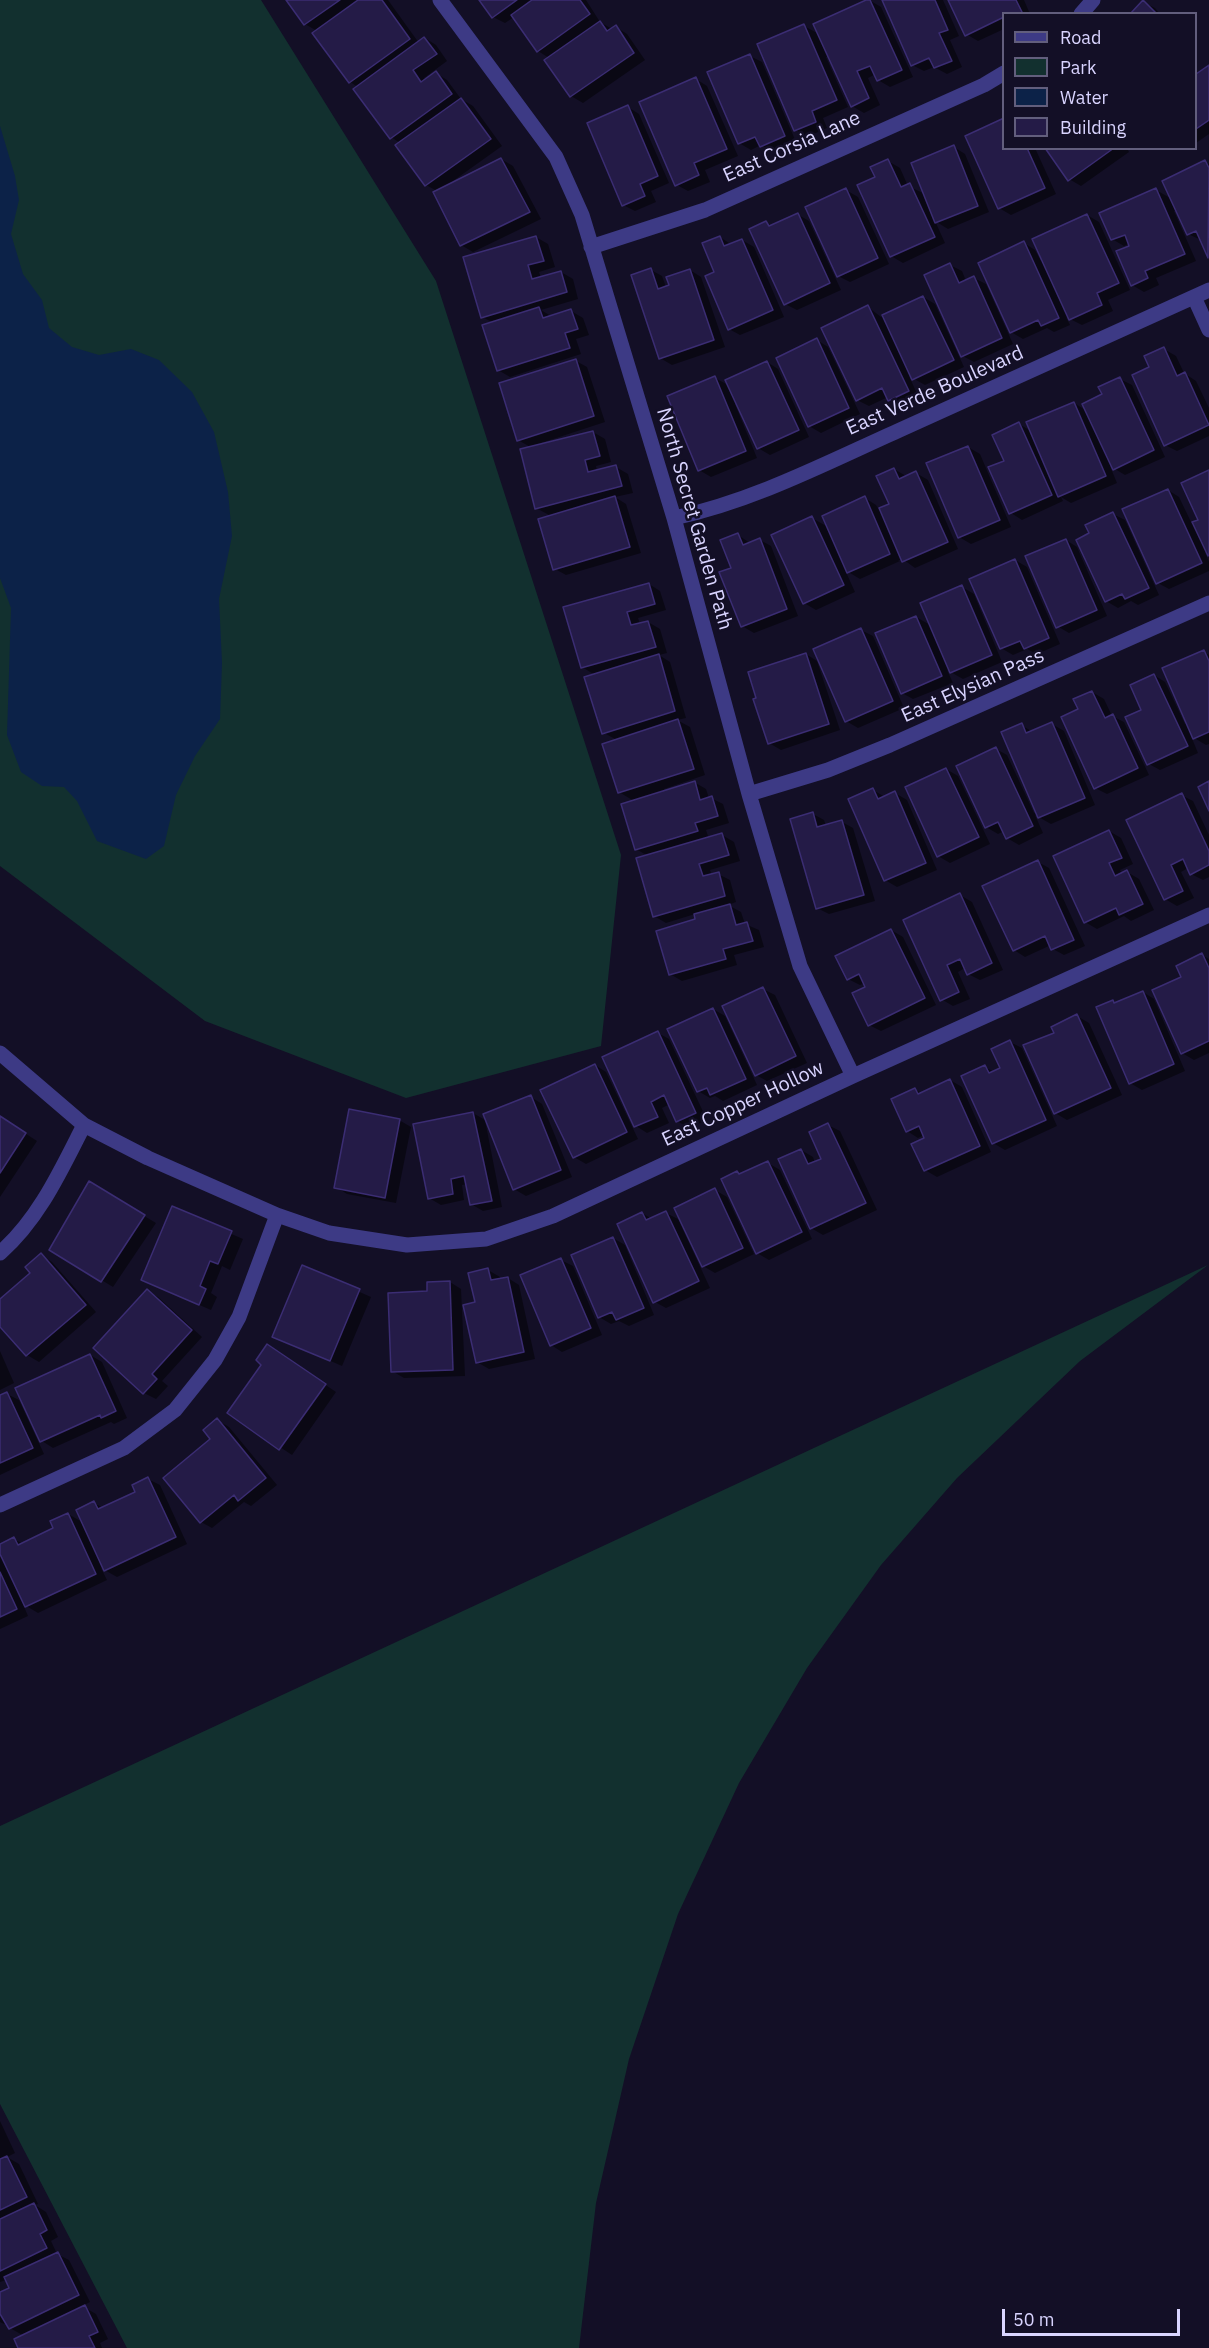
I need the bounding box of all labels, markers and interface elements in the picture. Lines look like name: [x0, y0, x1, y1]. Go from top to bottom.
legend: [1002, 12, 1197, 150]
text: Road: [1060, 26, 1101, 49]
text: Park: [1060, 56, 1096, 79]
text: Water: [1060, 86, 1108, 109]
street label: East Corsia Lane: [720, 106, 864, 188]
text: Building: [1060, 116, 1126, 139]
street label: East Verde Boulevard: [843, 341, 1027, 441]
street label: North Secret Garden Path: [651, 405, 737, 633]
street label: East Elysian Pass: [898, 644, 1048, 728]
street label: East Copper Hollow: [658, 1056, 828, 1152]
scale bar: [1005, 2297, 1184, 2335]
text: 50 m: [1013, 2308, 1055, 2331]

